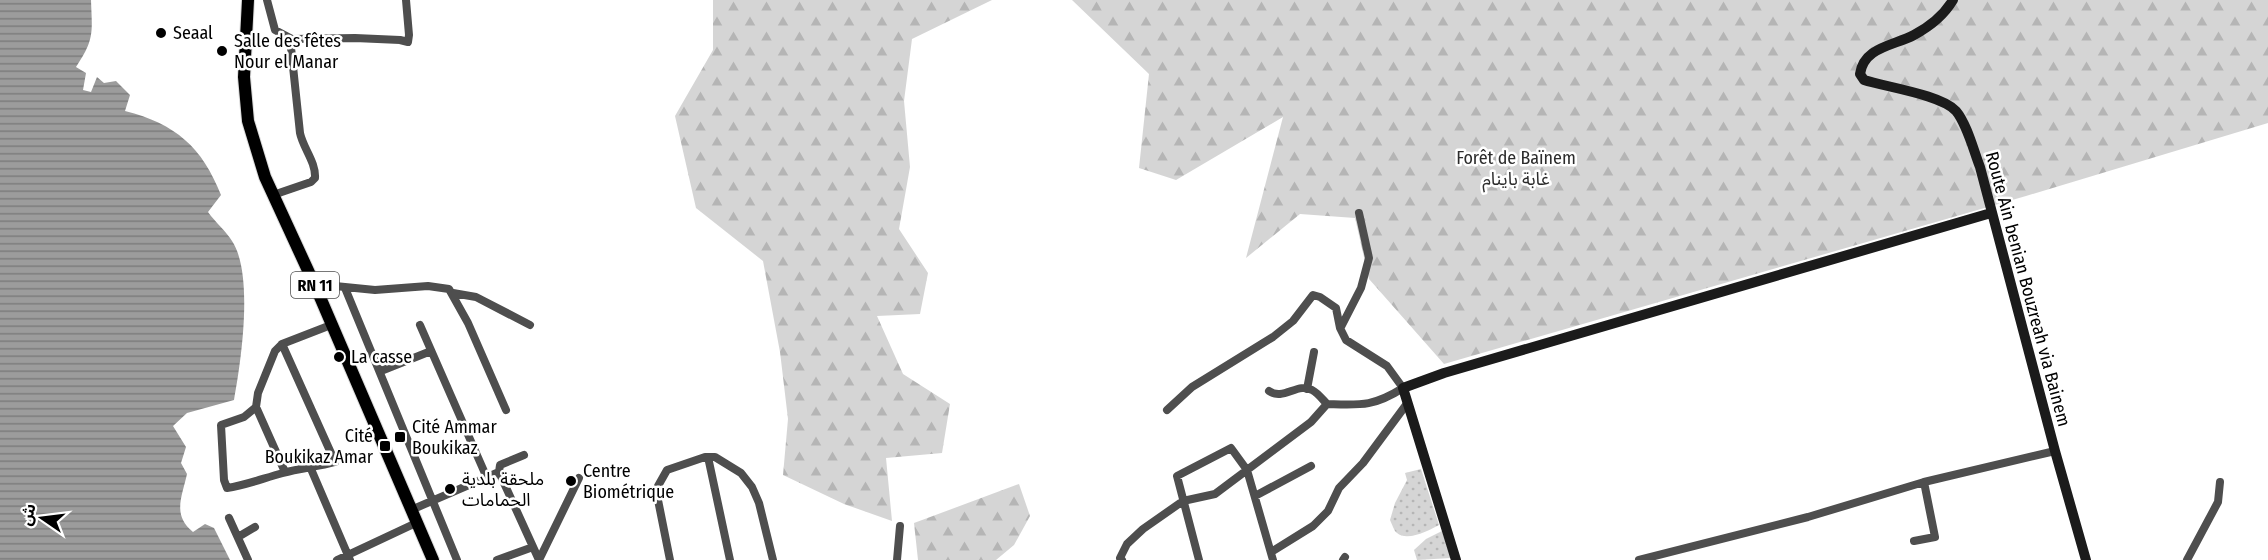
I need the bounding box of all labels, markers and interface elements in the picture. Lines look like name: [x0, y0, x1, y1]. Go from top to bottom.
place label: Seaal: [173, 22, 213, 44]
marker: Seaal: [154, 26, 168, 40]
place label: Salle des fêtes Nour el Manar: [234, 30, 341, 73]
marker: Salle des fêtes Nour el Manar: [215, 44, 229, 58]
park label: Forêt de Baïnem غابة باينام: [1456, 147, 1576, 193]
street label: Route Ain benian Bouzreah via Bainem: [1981, 149, 2075, 429]
road number: RN 11: [291, 272, 339, 298]
place label: La casse: [351, 346, 412, 368]
marker: La casse: [332, 350, 346, 364]
place label: Cité Ammar Boukikaz: [412, 416, 497, 459]
place label: Cité Boukikaz Amar: [265, 425, 374, 468]
marker: Cité Ammar Boukikaz: [393, 430, 407, 444]
marker: Cité Boukikaz Amar: [378, 439, 392, 453]
place label: Centre Biométrique: [583, 460, 674, 503]
place label: ملحقة بلدية الحمامات: [462, 468, 544, 511]
marker: Centre Biométrique: [564, 474, 578, 488]
marker: ملحقة بلدية الحمامات: [443, 482, 457, 496]
north arrow: [12, 488, 72, 548]
text: ش: [16, 501, 40, 527]

